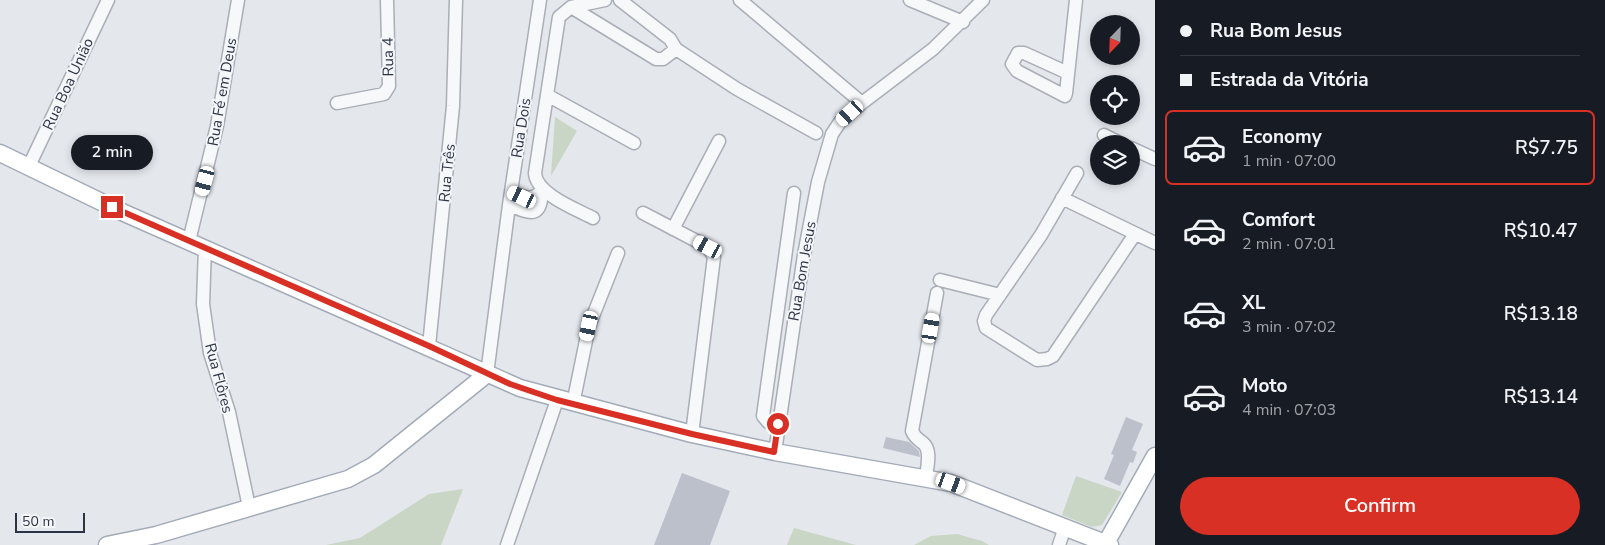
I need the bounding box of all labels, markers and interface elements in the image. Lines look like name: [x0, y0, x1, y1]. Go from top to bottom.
north arrow: [1090, 15, 1140, 65]
map controls: [1090, 15, 1140, 185]
text: Rua Bom Jesus: [1210, 18, 1342, 44]
street label: Rua Boa União: [38, 35, 98, 133]
street label: Rua Fé em Deus: [203, 36, 241, 148]
street label: Rua 4: [378, 37, 398, 77]
text: Estrada da Vitória: [1210, 67, 1369, 93]
button: locate: [1090, 75, 1140, 125]
street label: Rua Dois: [506, 97, 536, 159]
car: [833, 97, 866, 129]
text: Economy: [1242, 124, 1322, 150]
icon: car: [1182, 125, 1227, 170]
callout: 2 min: [71, 134, 153, 170]
button: layers: [1090, 135, 1140, 185]
text: R$7.75: [1515, 135, 1578, 161]
text: 2 min: [92, 141, 132, 163]
street label: Rua Três: [434, 143, 460, 203]
text: 1 min · 07:00: [1242, 150, 1336, 172]
car: [193, 165, 216, 197]
car: [505, 184, 538, 210]
route end: [101, 196, 123, 218]
text: Comfort: [1242, 207, 1315, 233]
icon: car: [1182, 208, 1227, 253]
text: R$10.47: [1504, 218, 1578, 244]
street label: Rua Bom Jesus: [783, 219, 821, 323]
car: [691, 233, 724, 261]
text: 2 min · 07:01: [1242, 233, 1336, 255]
text: XL: [1242, 290, 1265, 316]
icon: car: [1182, 291, 1227, 336]
text: R$13.18: [1504, 301, 1578, 327]
car: [578, 310, 599, 342]
car: [921, 312, 940, 344]
text: 3 min · 07:02: [1242, 316, 1336, 338]
street label: Rua Flôres: [200, 341, 238, 415]
text: Moto: [1242, 373, 1288, 399]
icon: car: [1182, 374, 1227, 419]
text: R$13.14: [1504, 384, 1578, 410]
text: 4 min · 07:03: [1242, 399, 1336, 421]
route start: [767, 413, 789, 435]
car: [934, 471, 967, 495]
button: Confirm: [1180, 477, 1580, 535]
scale bar: [15, 510, 85, 533]
text: 50 m: [22, 512, 54, 531]

